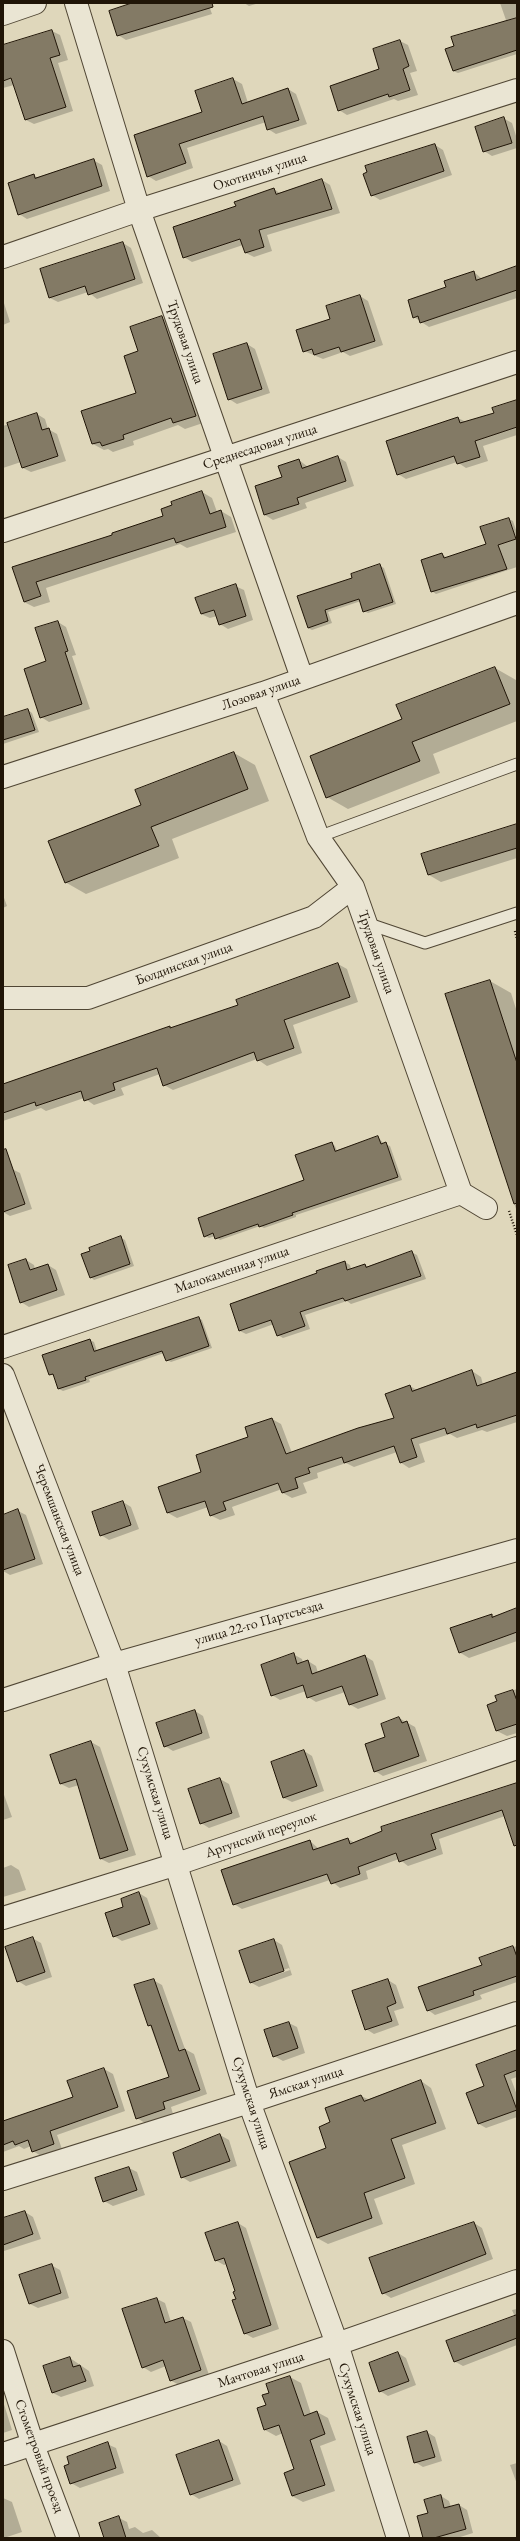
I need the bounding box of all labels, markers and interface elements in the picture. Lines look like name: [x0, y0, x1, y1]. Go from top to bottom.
street label: Охотничья улица: [211, 149, 309, 195]
street label: Трудовая улица: [163, 298, 207, 386]
street label: Среднесадовая улица: [201, 421, 319, 473]
street label: Лозовая улица: [219, 672, 303, 714]
street label: Трудовая улица: [354, 908, 398, 996]
street label: Болдинская улица: [133, 939, 235, 989]
street label: Малокаменная улица: [173, 1243, 291, 1297]
street label: Черемшанская улица: [30, 1462, 88, 1578]
street label: улица 22-го Партсъезда: [193, 1597, 325, 1649]
street label: Сухумская улица: [133, 1745, 177, 1841]
street label: Аргунский переулок: [203, 1808, 319, 1862]
street label: Сухумская улица: [228, 2055, 274, 2151]
street label: Ямская улица: [267, 2063, 345, 2103]
street label: Мачтовая улица: [216, 2348, 306, 2392]
street label: Сухумская улица: [334, 2361, 380, 2457]
street label: Стометровый проезд: [11, 2397, 67, 2515]

